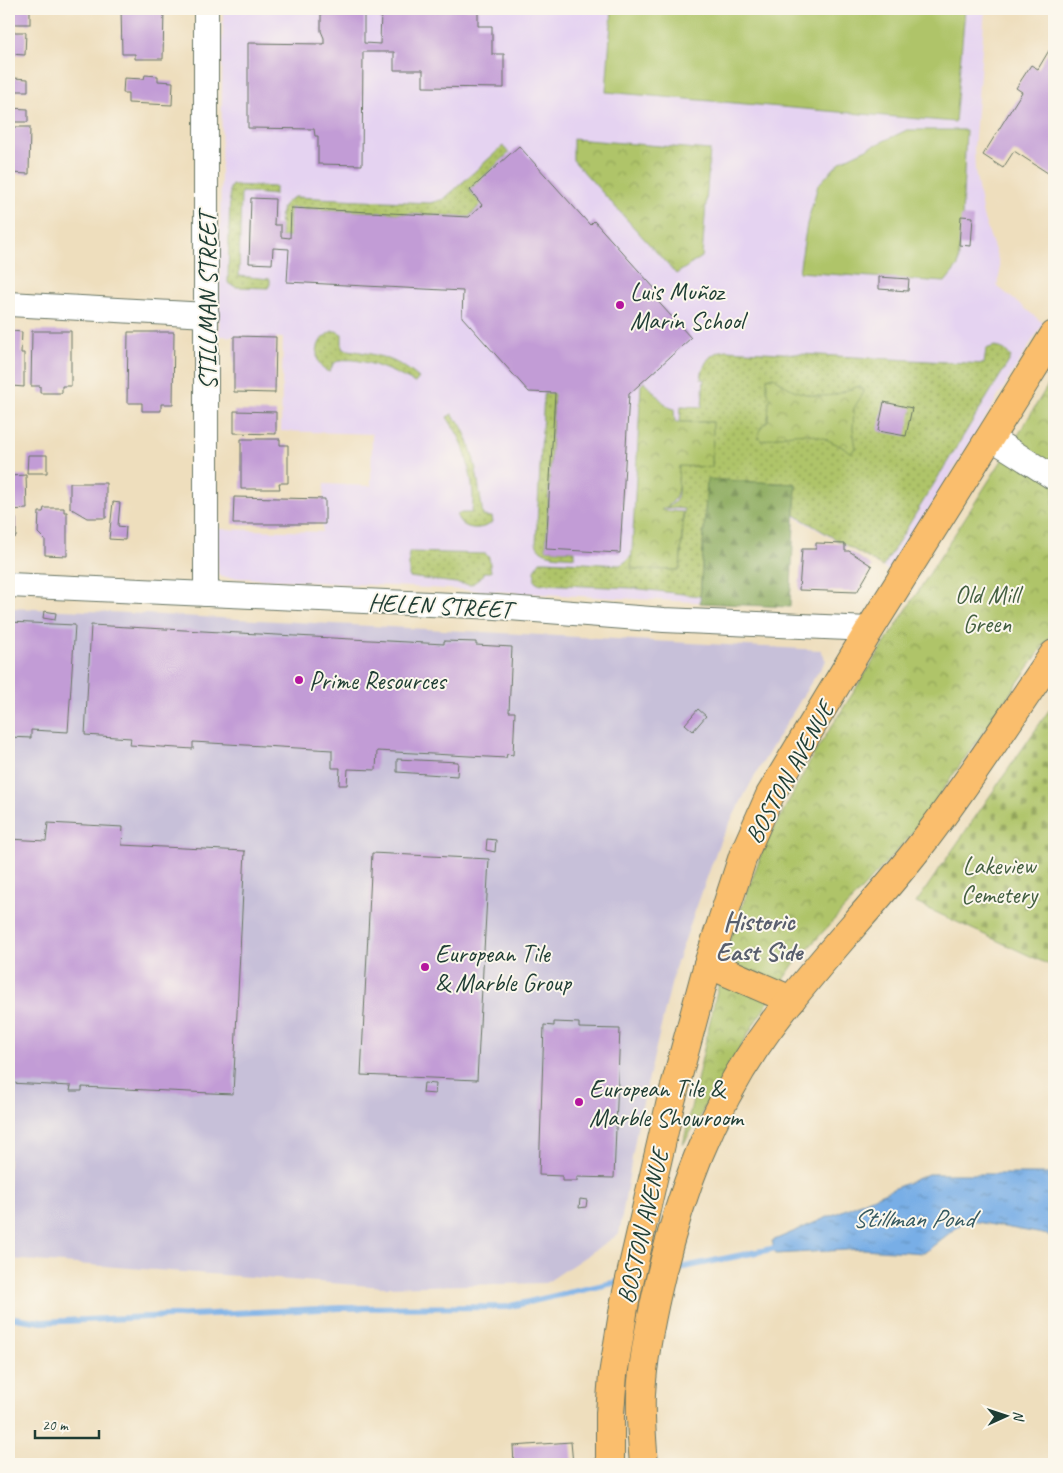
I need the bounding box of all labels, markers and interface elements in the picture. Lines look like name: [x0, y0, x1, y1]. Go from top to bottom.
street label: STILLMAN STREET: [192, 206, 224, 390]
place label: Luis Muñoz Marín School: [630, 276, 749, 337]
marker: Luis Muñoz Marín School: [614, 299, 626, 311]
park label: Old Mill Green: [955, 579, 1024, 640]
street label: HELEN STREET: [367, 586, 518, 626]
place label: Prime Resources: [309, 665, 448, 697]
marker: Prime Resources: [293, 674, 305, 686]
street label: BOSTON AVENUE: [738, 693, 844, 849]
park label: Lakeview Cemetery: [961, 850, 1039, 911]
district label: Historic East Side: [716, 905, 805, 968]
place label: European Tile & Marble Group: [435, 938, 573, 999]
marker: European Tile & Marble Group: [419, 961, 431, 973]
place label: European Tile & Marble Showroom: [589, 1073, 745, 1134]
marker: European Tile & Marble Showroom: [573, 1096, 585, 1108]
street label: BOSTON AVENUE: [610, 1143, 677, 1306]
water label: Stillman Pond: [853, 1202, 981, 1235]
north arrow: [980, 1390, 1030, 1440]
scale bar: [35, 1408, 99, 1440]
text: N: [1010, 1411, 1027, 1422]
text: 20 m: [42, 1416, 69, 1435]

